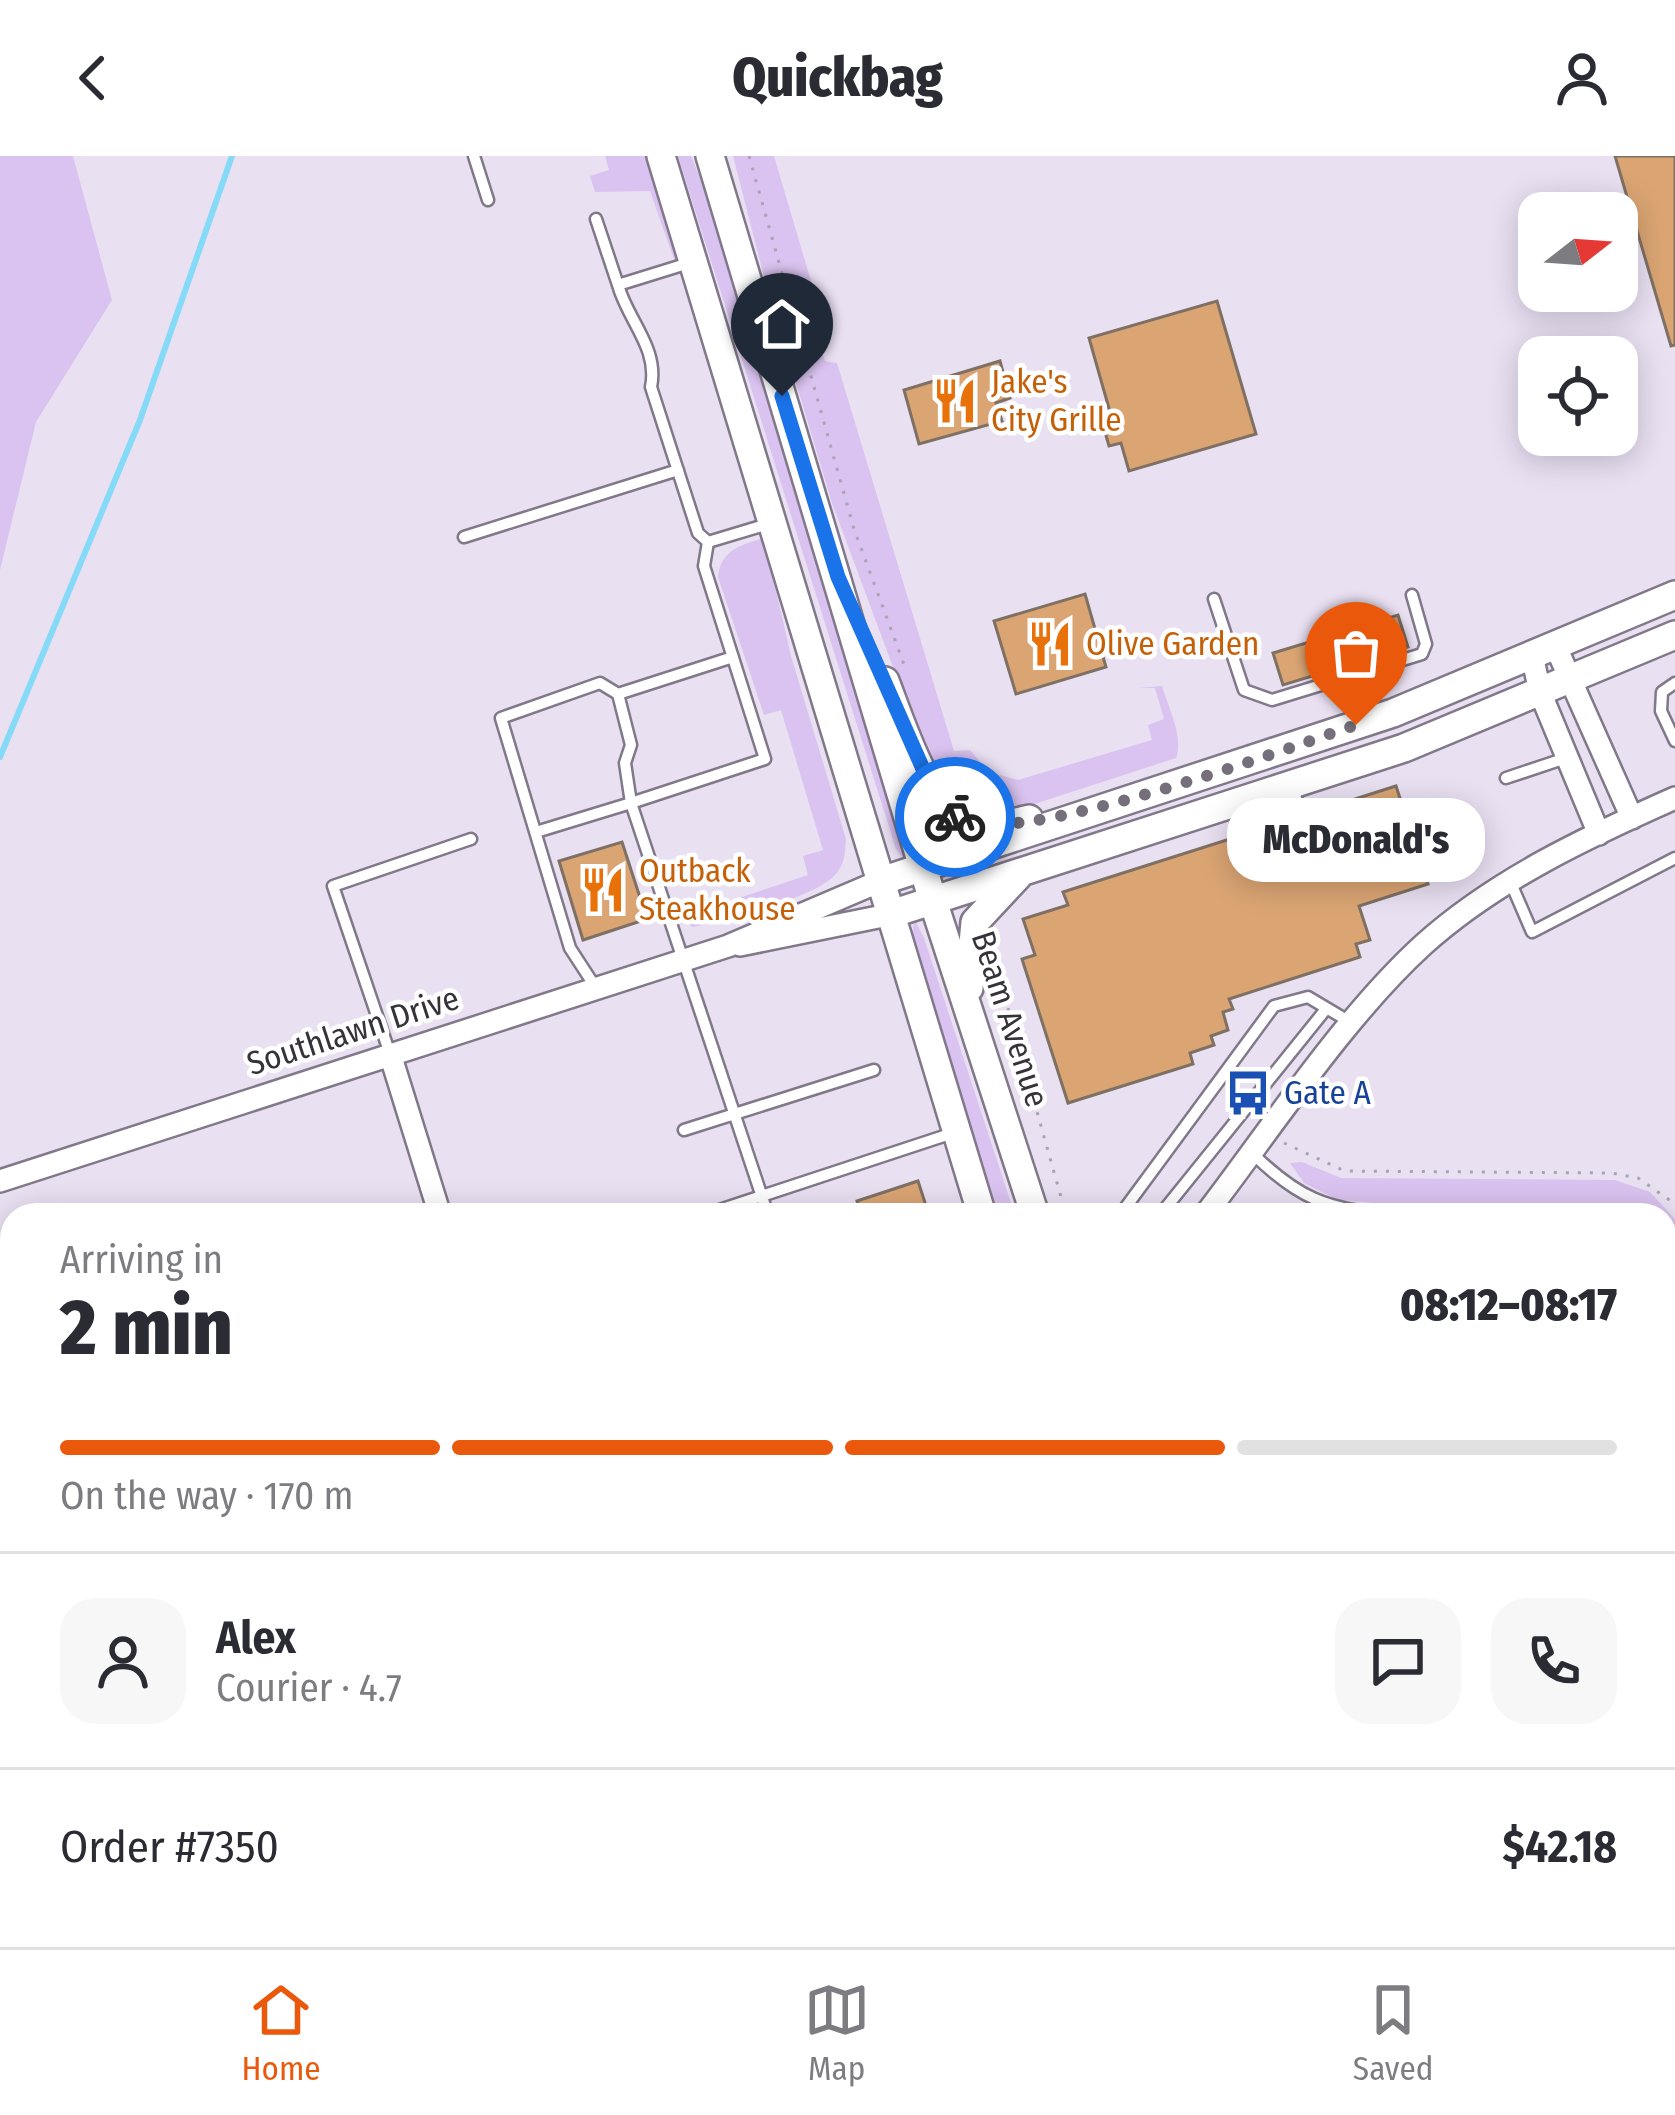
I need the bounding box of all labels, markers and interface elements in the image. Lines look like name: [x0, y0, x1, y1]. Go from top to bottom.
icon: back: [60, 45, 126, 111]
icon: person: [1549, 45, 1615, 111]
text: Quickbag: [732, 46, 943, 110]
north arrow: [1518, 192, 1638, 312]
map controls: [1518, 192, 1638, 456]
pin: [731, 273, 833, 396]
icon: home: [749, 291, 815, 357]
button: locate: [1518, 336, 1638, 456]
place label: Jake's City Grille: [991, 362, 1122, 440]
restaurant icon: Jake's City Grille: [930, 376, 980, 426]
pin: [1305, 602, 1407, 725]
restaurant icon: Olive Garden: [1025, 619, 1075, 669]
icon: bag: [1323, 620, 1389, 686]
place label: Olive Garden: [1086, 624, 1259, 664]
courier: [895, 757, 1015, 877]
icon: bike: [922, 784, 988, 850]
callout: McDonald's: [1227, 797, 1485, 881]
text: McDonald's: [1263, 817, 1449, 863]
place label: Outback Steakhouse: [639, 851, 796, 929]
restaurant icon: Outback Steakhouse: [578, 865, 628, 915]
street label: Beam Avenue: [963, 926, 1057, 1112]
street label: Southlawn Drive: [242, 978, 464, 1084]
bus stop icon: Gate A: [1223, 1068, 1273, 1118]
place label: Gate A: [1284, 1073, 1371, 1113]
text: Arriving in: [60, 1237, 223, 1283]
text: 08:12–08:17: [1400, 1278, 1617, 1332]
text: 2 min: [60, 1281, 233, 1375]
text: On the way · 170 m: [60, 1473, 354, 1519]
button: person: [60, 1598, 186, 1724]
button: chat: [1335, 1598, 1461, 1724]
button: phone: [1491, 1598, 1617, 1724]
text: Alex: [216, 1611, 296, 1665]
text: Courier · 4.7: [216, 1665, 402, 1711]
text: Order #7350: [60, 1820, 279, 1874]
text: $42.18: [1503, 1820, 1617, 1874]
tab: Home: [242, 1977, 321, 2089]
tab: Map: [804, 1977, 870, 2089]
tab: Saved: [1353, 1977, 1433, 2089]

